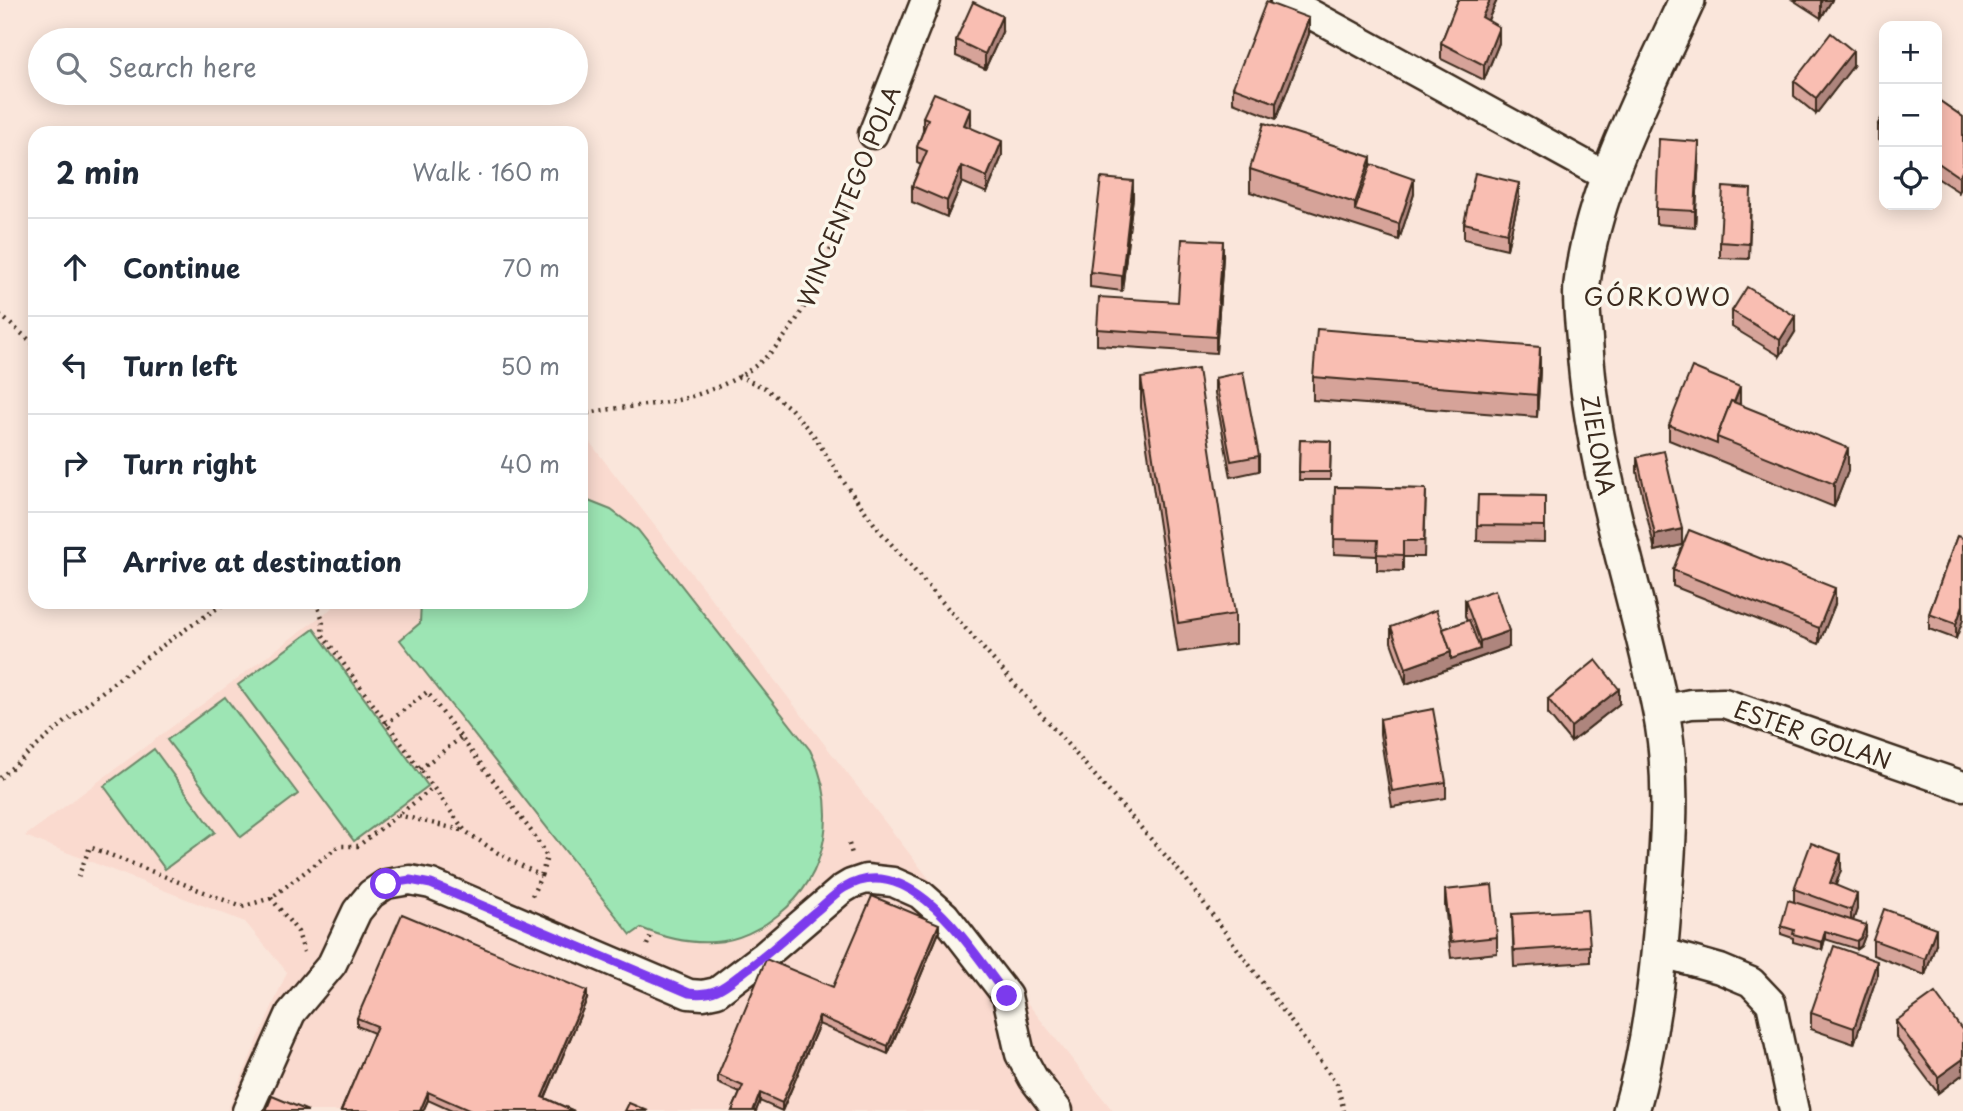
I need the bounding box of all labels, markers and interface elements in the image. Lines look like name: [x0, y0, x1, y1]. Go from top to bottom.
map controls: [1879, 21, 1942, 210]
button: +: [1879, 21, 1942, 84]
search box: [28, 28, 588, 105]
text: Search here: [108, 47, 257, 86]
icon: search: [52, 48, 90, 86]
street label: WINCENTEGO POLA: [788, 80, 908, 312]
button: −: [1879, 84, 1942, 147]
button: locate: [1879, 147, 1942, 210]
text: 2 min: [56, 149, 140, 194]
text: Walk · 160 m: [412, 154, 560, 189]
icon: ahead: [56, 248, 94, 286]
text: Continue: [123, 248, 240, 287]
text: 70 m: [502, 250, 560, 285]
district label: GÓRKOWO: [1584, 278, 1732, 314]
icon: left: [56, 346, 94, 384]
text: Turn left: [123, 346, 238, 385]
text: 50 m: [500, 348, 560, 383]
street label: ZIELONA: [1573, 392, 1625, 498]
icon: right: [56, 444, 94, 482]
text: Turn right: [123, 444, 257, 483]
text: 40 m: [500, 446, 560, 481]
icon: arrive: [56, 542, 94, 580]
text: Arrive at destination: [123, 542, 402, 581]
street label: ESTER GOLAN: [1730, 691, 1896, 777]
route start: [370, 868, 401, 899]
route end: [991, 980, 1022, 1011]

